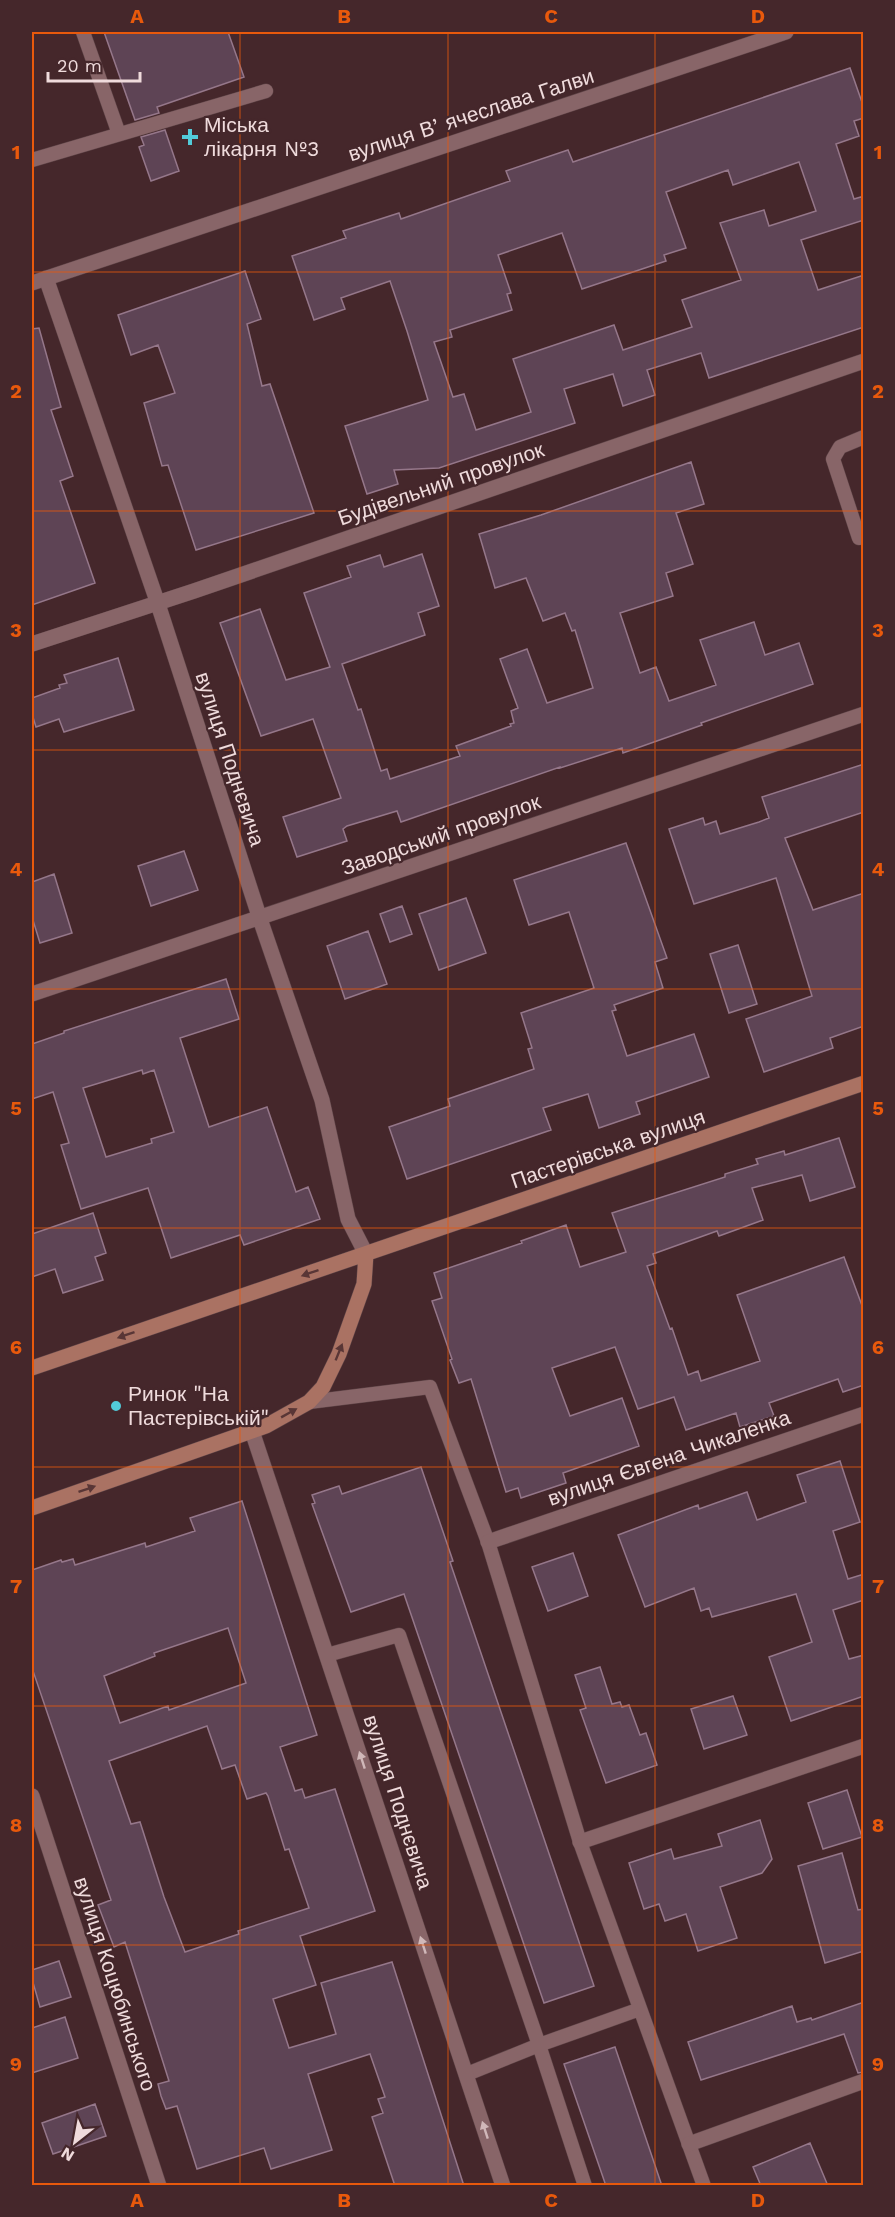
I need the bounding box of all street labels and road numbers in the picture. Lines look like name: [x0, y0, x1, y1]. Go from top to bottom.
street label: вулиця Вʼячеслава Галви: [345, 63, 597, 166]
street label: Будівельний провулок: [335, 436, 548, 531]
street label: вулиця Поднєвича: [191, 669, 271, 849]
street label: Заводський провулок: [338, 788, 544, 880]
street label: Пастерівська вулиця: [507, 1104, 708, 1193]
street label: вулиця Євгена Чикаленка: [544, 1404, 794, 1511]
street label: вулиця Поднєвича: [359, 1712, 439, 1892]
street label: вулиця Коцюбинського: [69, 1874, 162, 2094]

